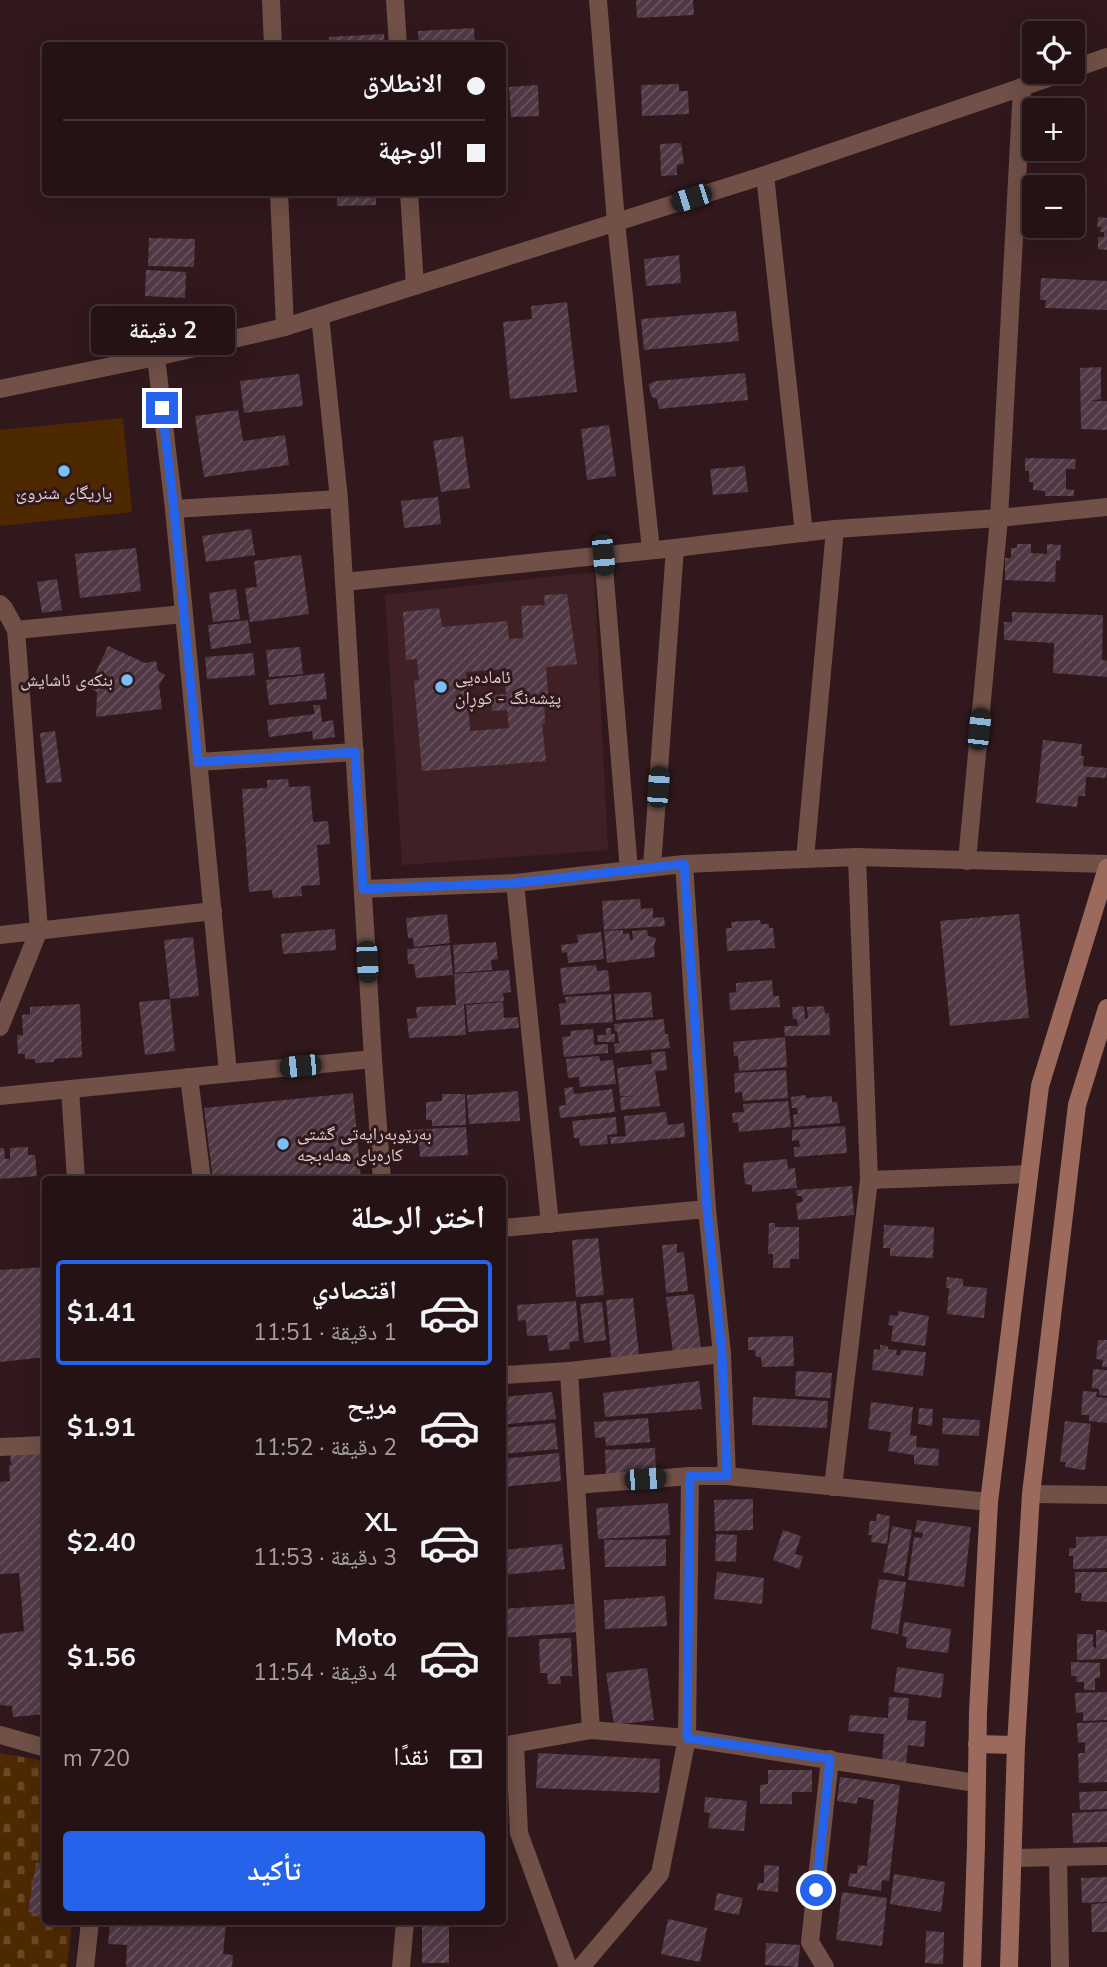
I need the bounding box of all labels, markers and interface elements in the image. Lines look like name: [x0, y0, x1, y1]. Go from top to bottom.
map controls: [1022, 21, 1085, 238]
button: locate: [1022, 21, 1085, 84]
text: الانطلاق: [363, 66, 443, 101]
button: +: [1022, 98, 1085, 161]
text: الوجهة: [378, 133, 443, 168]
button: −: [1022, 175, 1085, 238]
car: [668, 182, 715, 214]
callout: 2 دقيقة: [90, 306, 234, 356]
text: 2 دقيقة: [129, 315, 197, 346]
route end: [146, 392, 178, 424]
marker: یاریگای شنروێ: [56, 463, 72, 479]
place label: یاریگای شنروێ: [16, 481, 112, 505]
car: [591, 533, 616, 577]
place label: ئامادەیی پێشەنگ - کوڕان: [455, 665, 561, 712]
place label: بنکەی ئاشایش: [20, 668, 113, 692]
marker: بنکەی ئاشایش: [119, 672, 135, 688]
marker: ئامادەیی پێشەنگ - کوڕان: [433, 679, 449, 695]
car: [967, 707, 992, 751]
car: [647, 765, 670, 809]
car: [356, 940, 379, 984]
car: [279, 1053, 322, 1079]
place label: بەرێوبەرایەتی گشتی کارەبای هەلەبجە: [297, 1122, 432, 1167]
marker: بەرێوبەرایەتی گشتی کارەبای هەلەبجە: [275, 1136, 291, 1152]
text: اختر الرحلة: [350, 1196, 485, 1239]
text: اقتصادي: [312, 1273, 397, 1308]
icon: car: [418, 1281, 481, 1344]
text: $1.41: [67, 1295, 136, 1330]
text: 1 دقيقة · 11:51: [253, 1317, 397, 1348]
text: مريح: [347, 1388, 397, 1423]
icon: car: [418, 1396, 481, 1459]
text: $1.91: [67, 1410, 136, 1445]
text: 2 دقيقة · 11:52: [253, 1432, 397, 1463]
car: [624, 1467, 667, 1491]
text: XL: [365, 1505, 397, 1540]
icon: car: [418, 1511, 481, 1574]
text: $2.40: [67, 1525, 136, 1560]
text: 3 دقيقة · 11:53: [253, 1542, 397, 1573]
text: Moto: [335, 1620, 397, 1655]
icon: car: [418, 1626, 481, 1689]
text: $1.56: [67, 1640, 136, 1675]
text: 4 دقيقة · 11:54: [253, 1657, 397, 1688]
text: نقدًا: [393, 1739, 429, 1774]
icon: cash: [447, 1740, 485, 1778]
text: 720 m: [63, 1743, 130, 1774]
button: تأكيد: [63, 1831, 485, 1911]
route start: [800, 1874, 832, 1906]

